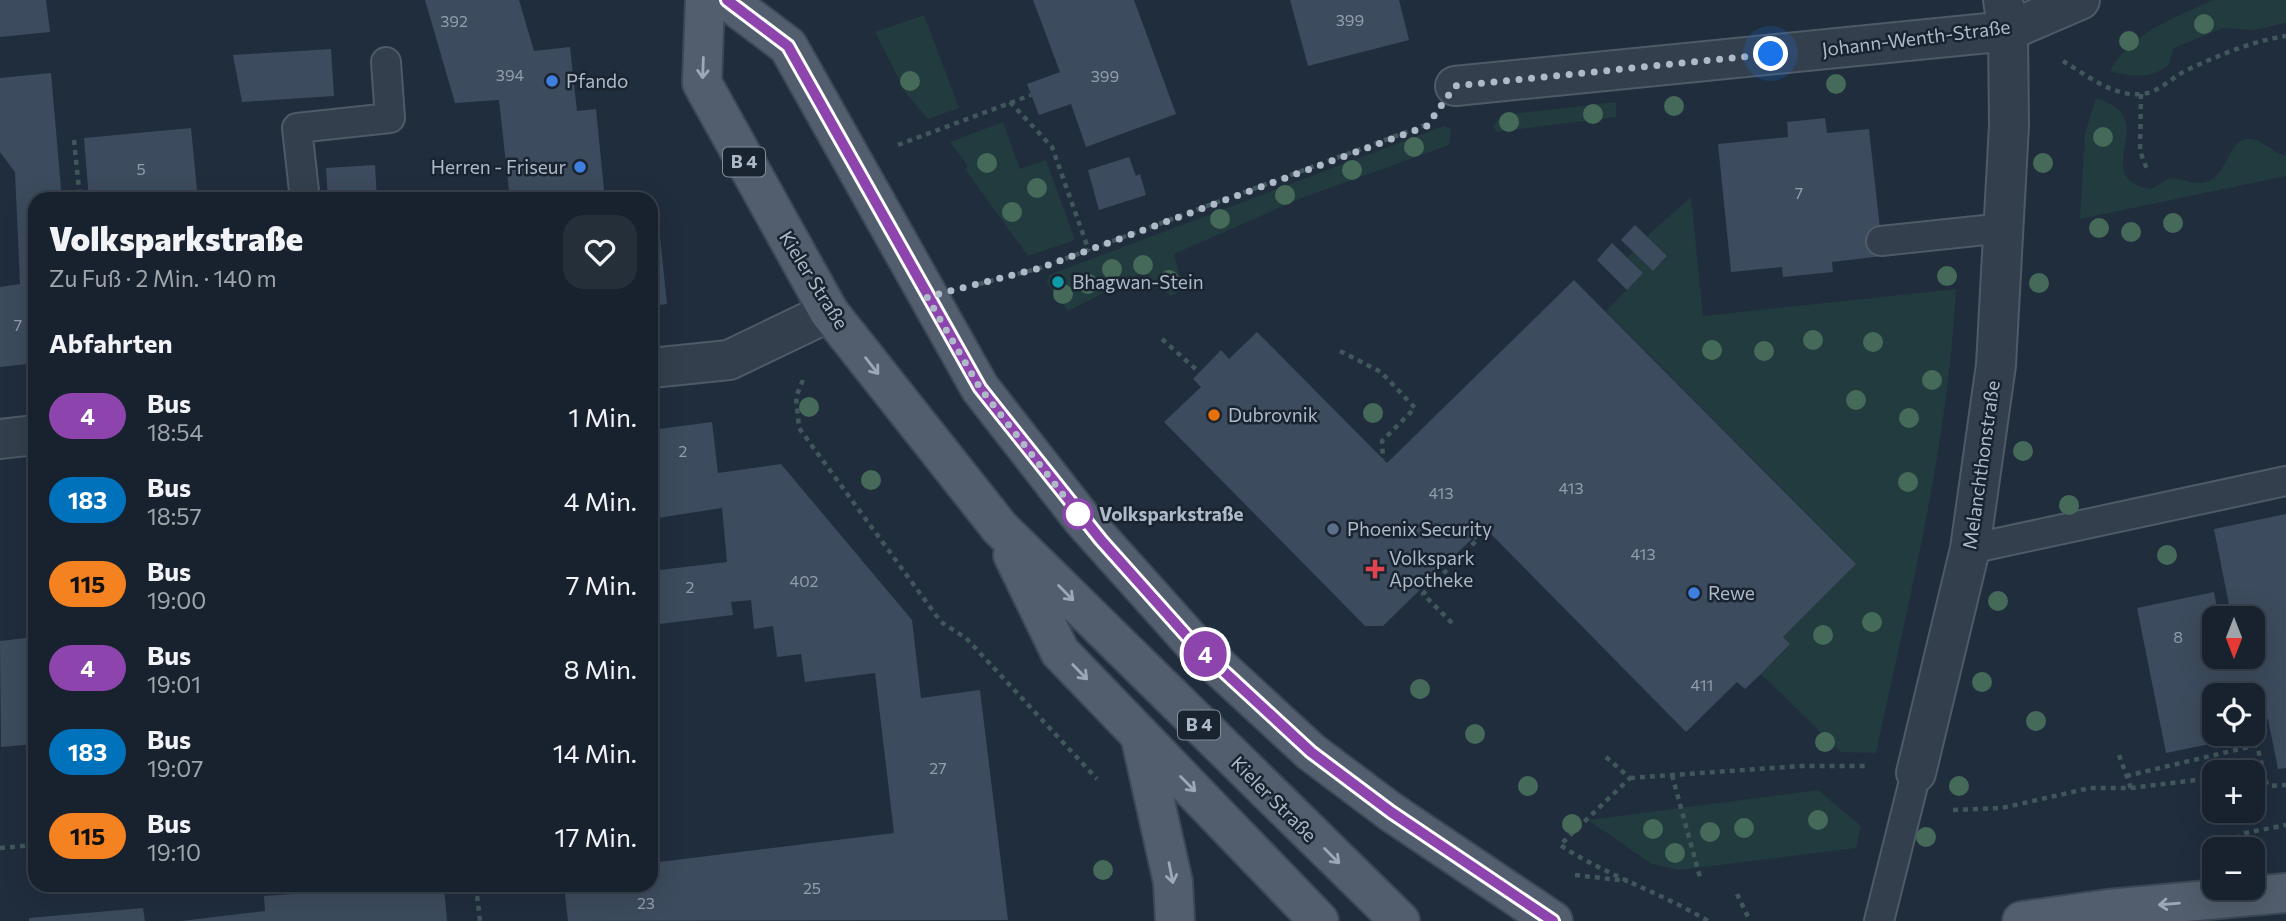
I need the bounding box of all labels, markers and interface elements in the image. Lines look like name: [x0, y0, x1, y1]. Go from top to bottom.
house number: 399: [1336, 10, 1364, 29]
house number: 392: [440, 11, 468, 30]
street label: Johann-Wenth-Straße: [1820, 15, 2012, 60]
your location: [1753, 36, 1788, 71]
one-way arrow: [696, 56, 709, 79]
house number: 394: [496, 65, 525, 84]
house number: 399: [1091, 66, 1119, 85]
place label: Pfando: [566, 69, 628, 92]
marker: Pfando: [544, 73, 560, 89]
road number: B 4: [723, 148, 765, 176]
place label: Herren - Friseur: [431, 155, 566, 178]
house number: 5: [136, 159, 146, 178]
marker: Herren - Friseur: [572, 159, 588, 175]
house number: 7: [1795, 183, 1803, 202]
button: heart: [563, 215, 637, 289]
text: Volksparkstraße: [49, 217, 303, 258]
street label: Kieler Straße: [775, 226, 854, 333]
text: Zu Fuß · 2 Min. · 140 m: [49, 264, 277, 292]
place label: Bhagwan-Stein: [1072, 270, 1204, 293]
marker: Bhagwan-Stein: [1050, 274, 1066, 290]
house number: 7: [14, 315, 22, 334]
text: Abfahrten: [49, 327, 172, 358]
one-way arrow: [864, 356, 879, 374]
street label: Melanchthonstraße: [1957, 379, 2004, 551]
text: Bus: [147, 387, 191, 418]
text: 4: [80, 401, 95, 430]
text: 1 Min.: [568, 401, 637, 432]
place label: Dubrovnik: [1228, 403, 1318, 426]
marker: Dubrovnik: [1206, 407, 1222, 423]
text: 18:54: [147, 418, 203, 446]
house number: 2: [679, 441, 688, 460]
text: Bus: [147, 471, 191, 502]
house number: 413: [1558, 478, 1584, 497]
house number: 413: [1428, 483, 1454, 502]
text: 183: [68, 485, 107, 514]
text: 4 Min.: [564, 485, 637, 516]
marker: Volksparkstraße: [1063, 499, 1093, 529]
text: 18:57: [147, 502, 202, 530]
place label: Volksparkstraße: [1099, 502, 1244, 525]
place label: Phoenix Security: [1347, 517, 1492, 540]
marker: Phoenix Security: [1325, 521, 1341, 537]
house number: 413: [1630, 544, 1656, 563]
place label: Volkspark Apotheke: [1389, 546, 1475, 591]
text: Bus: [147, 555, 191, 586]
marker: Volkspark Apotheke: [1367, 561, 1383, 577]
text: 115: [70, 569, 105, 598]
text: 7 Min.: [566, 569, 637, 600]
house number: 402: [790, 571, 819, 590]
house number: 2: [686, 577, 695, 596]
place label: Rewe: [1708, 581, 1755, 604]
one-way arrow: [1057, 584, 1074, 601]
marker: Rewe: [1686, 585, 1702, 601]
text: 19:00: [147, 586, 206, 614]
north arrow: [2202, 606, 2264, 668]
map controls: [2202, 606, 2265, 900]
house number: 8: [2173, 627, 2183, 646]
line badge: 4: [1182, 631, 1228, 677]
text: Bus: [147, 639, 191, 670]
text: 4: [1198, 639, 1212, 668]
text: 4: [80, 653, 95, 682]
text: 8 Min.: [564, 653, 637, 684]
one-way arrow: [1071, 663, 1088, 680]
text: 19:01: [147, 670, 201, 698]
house number: 411: [1691, 675, 1713, 694]
button: locate: [2202, 683, 2265, 746]
road number: B 4: [1178, 710, 1220, 740]
text: Bus: [147, 723, 191, 754]
text: 183: [68, 737, 107, 766]
text: 14 Min.: [553, 737, 637, 768]
street label: Kieler Straße: [1227, 751, 1322, 846]
text: 19:07: [147, 754, 203, 782]
house number: 27: [929, 758, 947, 777]
button: +: [2202, 760, 2265, 823]
one-way arrow: [1179, 775, 1196, 792]
text: Bus: [147, 807, 191, 838]
text: 115: [70, 821, 105, 850]
text: 17 Min.: [555, 821, 637, 852]
button: −: [2202, 837, 2265, 900]
text: 19:10: [147, 838, 201, 866]
one-way arrow: [1323, 848, 1340, 865]
one-way arrow: [1165, 861, 1179, 884]
house number: 25: [803, 878, 821, 897]
house number: 23: [637, 893, 655, 912]
one-way arrow: [2158, 898, 2181, 911]

